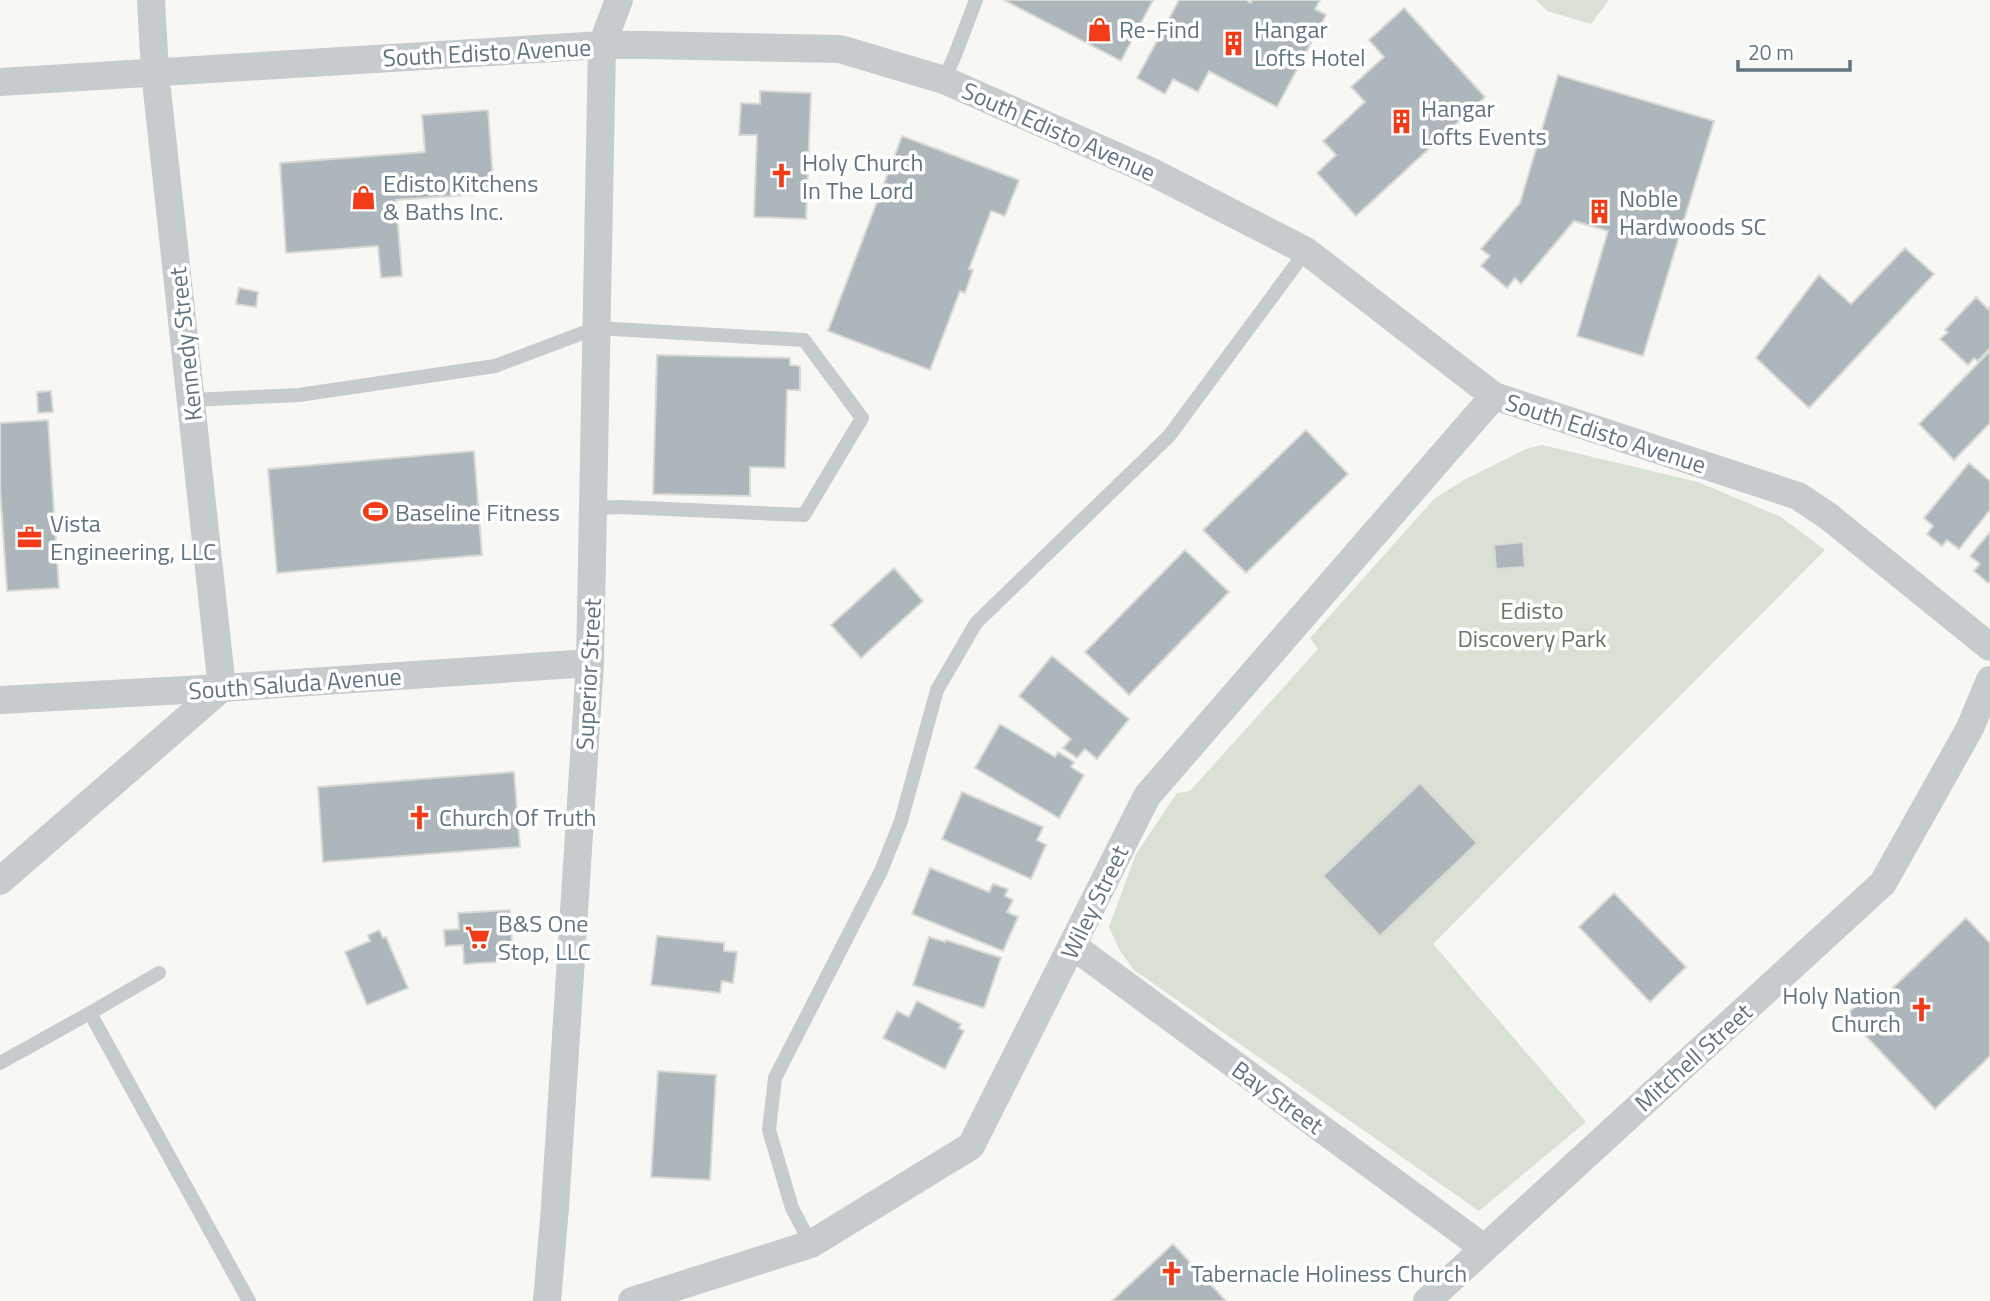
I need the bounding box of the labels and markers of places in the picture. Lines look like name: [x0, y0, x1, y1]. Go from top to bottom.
place label: Re-Find: [1119, 11, 1200, 47]
place label: Hangar Lofts Hotel: [1254, 11, 1366, 75]
shop icon: Re-Find: [1085, 15, 1113, 43]
building icon: Hangar Lofts Hotel: [1220, 29, 1248, 57]
place label: Hangar Lofts Events: [1421, 90, 1547, 154]
building icon: Hangar Lofts Events: [1387, 108, 1415, 136]
place label: Holy Church In The Lord: [802, 144, 923, 208]
church icon: Holy Church In The Lord: [768, 162, 796, 190]
place label: Edisto Kitchens & Baths Inc.: [383, 165, 538, 229]
place label: Noble Hardwoods SC: [1619, 180, 1767, 244]
shop icon: Edisto Kitchens & Baths Inc.: [349, 183, 377, 211]
building icon: Noble Hardwoods SC: [1585, 198, 1613, 226]
place label: Baseline Fitness: [395, 494, 560, 530]
sports icon: Baseline Fitness: [361, 498, 389, 526]
place label: Vista Engineering, LLC: [50, 505, 216, 569]
office icon: Vista Engineering, LLC: [16, 523, 44, 551]
place label: Church Of Truth: [439, 799, 596, 835]
church icon: Church Of Truth: [405, 803, 433, 831]
place label: B&S One Stop, LLC: [498, 905, 591, 969]
supermarket icon: B&S One Stop, LLC: [464, 923, 492, 951]
place label: Holy Nation Church: [1782, 977, 1901, 1041]
church icon: Holy Nation Church: [1907, 995, 1935, 1023]
place label: Tabernacle Holiness Church: [1191, 1255, 1467, 1291]
church icon: Tabernacle Holiness Church: [1157, 1259, 1185, 1287]

